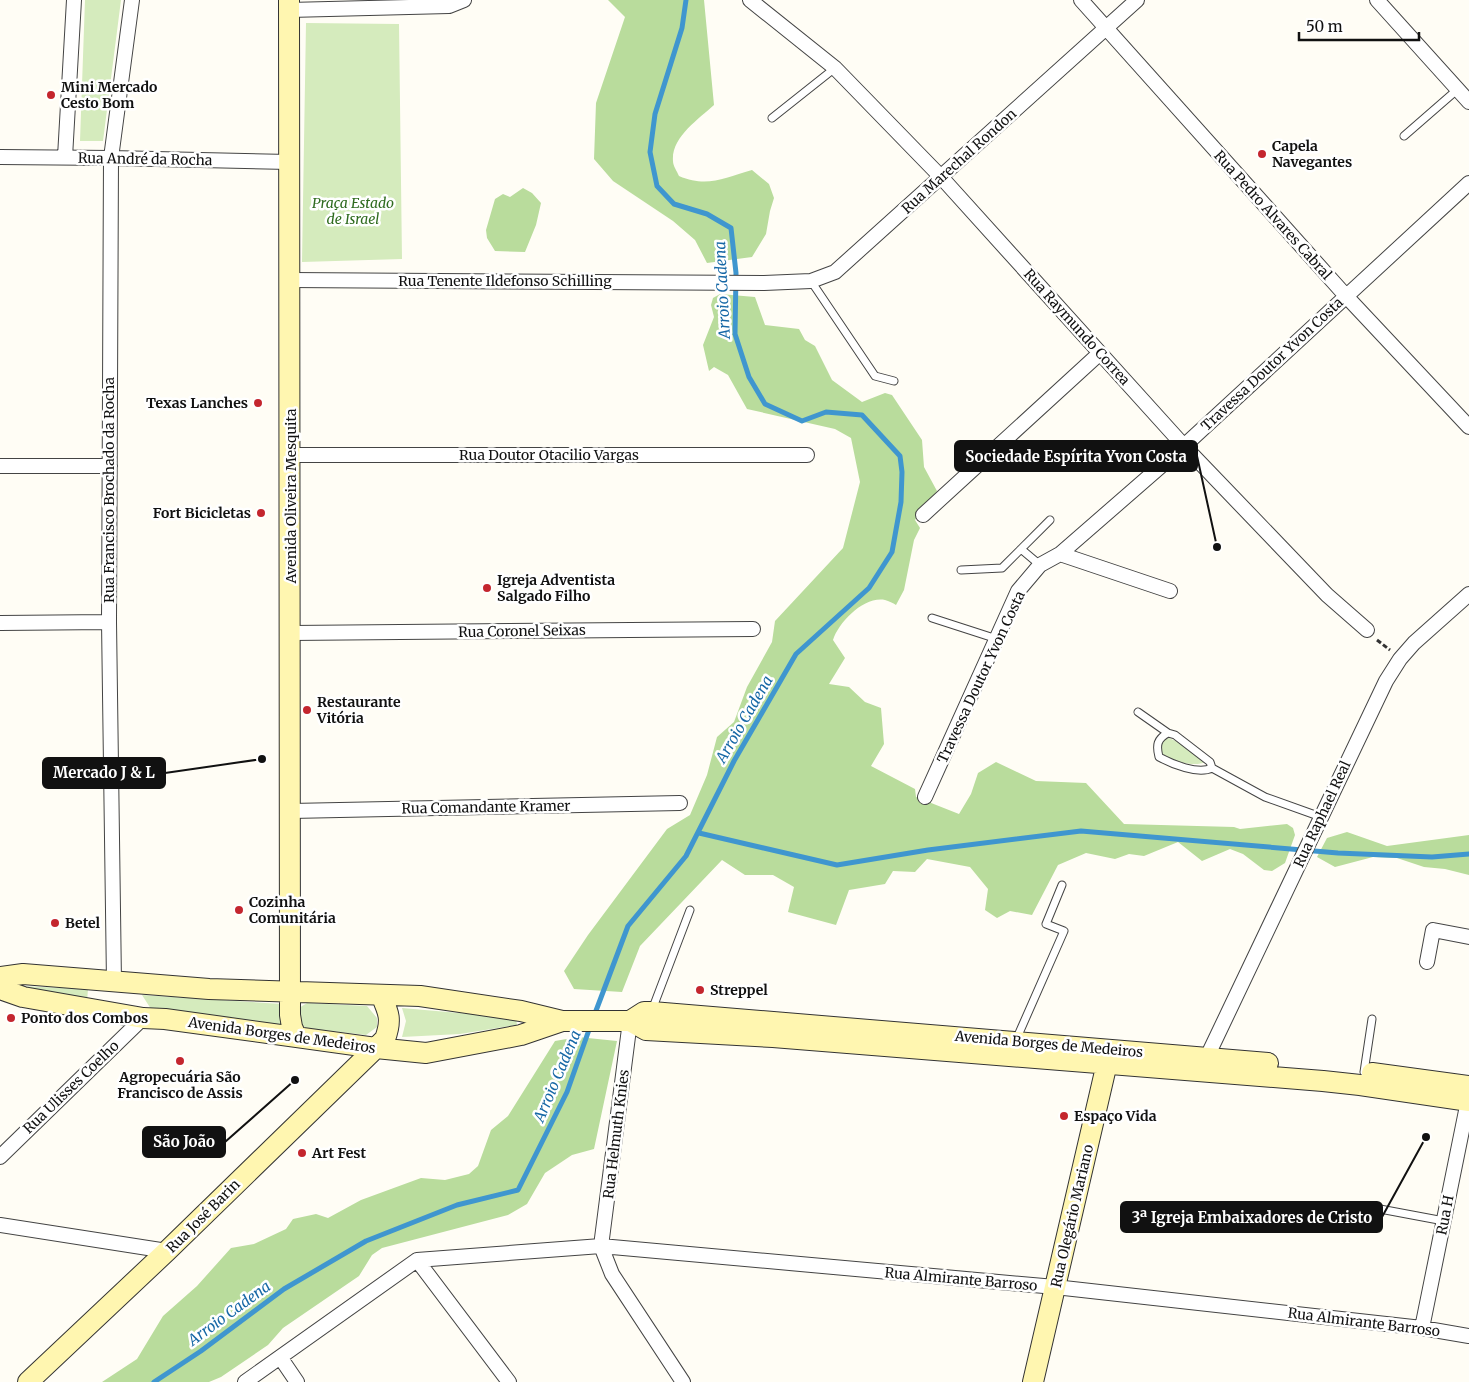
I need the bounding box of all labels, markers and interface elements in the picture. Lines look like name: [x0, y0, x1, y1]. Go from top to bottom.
scale bar: [1299, 10, 1419, 42]
text: 50 m: [1306, 17, 1343, 36]
place label: Mini Mercado Cesto Bom: [61, 78, 157, 112]
marker: Mini Mercado Cesto Bom: [45, 89, 57, 101]
street label: Rua Marechal Rondon: [898, 105, 1020, 217]
place label: Capela Navegantes: [1272, 137, 1352, 171]
street label: Rua Pedro Alvares Cabral: [1210, 147, 1336, 284]
marker: Capela Navegantes: [1256, 148, 1268, 160]
street label: Rua André da Rocha: [78, 149, 213, 169]
park label: Praça Estado de Israel: [312, 194, 394, 228]
water label: Arroio Cadena: [710, 241, 734, 340]
street label: Rua Raymundo Correa: [1020, 265, 1134, 389]
street label: Rua Tenente Ildefonso Schilling: [398, 272, 612, 290]
street label: Travessa Doutor Yvon Costa: [1197, 293, 1347, 435]
street label: Rua Francisco Brochado da Rocha: [100, 377, 118, 603]
place label: Texas Lanches: [146, 394, 248, 412]
marker: Texas Lanches: [252, 397, 264, 409]
street label: Avenida Oliveira Mesquita: [282, 408, 300, 584]
callout: Sociedade Espírita Yvon Costa: [955, 441, 1197, 471]
street label: Rua Doutor Otacilio Vargas: [459, 446, 639, 464]
text: Sociedade Espírita Yvon Costa: [965, 447, 1187, 466]
place label: Fort Bicicletas: [153, 504, 251, 522]
marker: Fort Bicicletas: [255, 507, 267, 519]
place label: Igreja Adventista Salgado Filho: [497, 571, 615, 605]
marker: Igreja Adventista Salgado Filho: [481, 582, 493, 594]
street label: Travessa Doutor Yvon Costa: [933, 588, 1029, 766]
street label: Rua Coronel Seixas: [458, 621, 586, 641]
water label: Arroio Cadena: [711, 672, 777, 767]
place label: Restaurante Vitória: [316, 693, 401, 727]
marker: Restaurante Vitória: [301, 704, 313, 716]
street label: Rua Raphael Real: [1289, 757, 1355, 870]
callout: Mercado J & L: [43, 758, 165, 788]
text: Mercado J & L: [53, 763, 155, 782]
street label: Rua Comandante Kramer: [401, 797, 571, 817]
place label: Cozinha Comunitária: [249, 893, 336, 927]
marker: Cozinha Comunitária: [233, 904, 245, 916]
place label: Betel: [65, 914, 101, 932]
marker: Betel: [49, 917, 61, 929]
place label: Streppel: [710, 981, 768, 999]
marker: Streppel: [694, 984, 706, 996]
place label: Ponto dos Combos: [21, 1009, 148, 1027]
marker: Ponto dos Combos: [5, 1012, 17, 1024]
street label: Avenida Borges de Medeiros: [186, 1013, 377, 1057]
water label: Arroio Cadena: [529, 1027, 585, 1126]
street label: Avenida Borges de Medeiros: [953, 1027, 1144, 1061]
street label: Rua Ulisses Coelho: [19, 1037, 123, 1137]
marker: Agropecuária São Francisco de Assis: [174, 1055, 186, 1067]
place label: Agropecuária São Francisco de Assis: [117, 1068, 243, 1102]
street label: Rua Helmuth Knies: [599, 1068, 633, 1200]
place label: Espaço Vida: [1074, 1107, 1157, 1125]
marker: Espaço Vida: [1058, 1110, 1070, 1122]
callout: São João: [143, 1127, 225, 1157]
text: São João: [153, 1132, 215, 1151]
street label: Rua Olegário Mariano: [1047, 1143, 1097, 1289]
place label: Art Fest: [311, 1144, 367, 1162]
marker: Art Fest: [296, 1147, 308, 1159]
street label: Rua José Barin: [162, 1175, 244, 1257]
street label: Rua H: [1432, 1193, 1458, 1237]
callout: 3ª Igreja Embaixadores de Cristo: [1121, 1202, 1382, 1232]
text: 3ª Igreja Embaixadores de Cristo: [1132, 1208, 1372, 1227]
street label: Rua Almirante Barroso: [884, 1263, 1038, 1295]
water label: Arroio Cadena: [183, 1277, 274, 1350]
street label: Rua Almirante Barroso: [1287, 1304, 1441, 1340]

